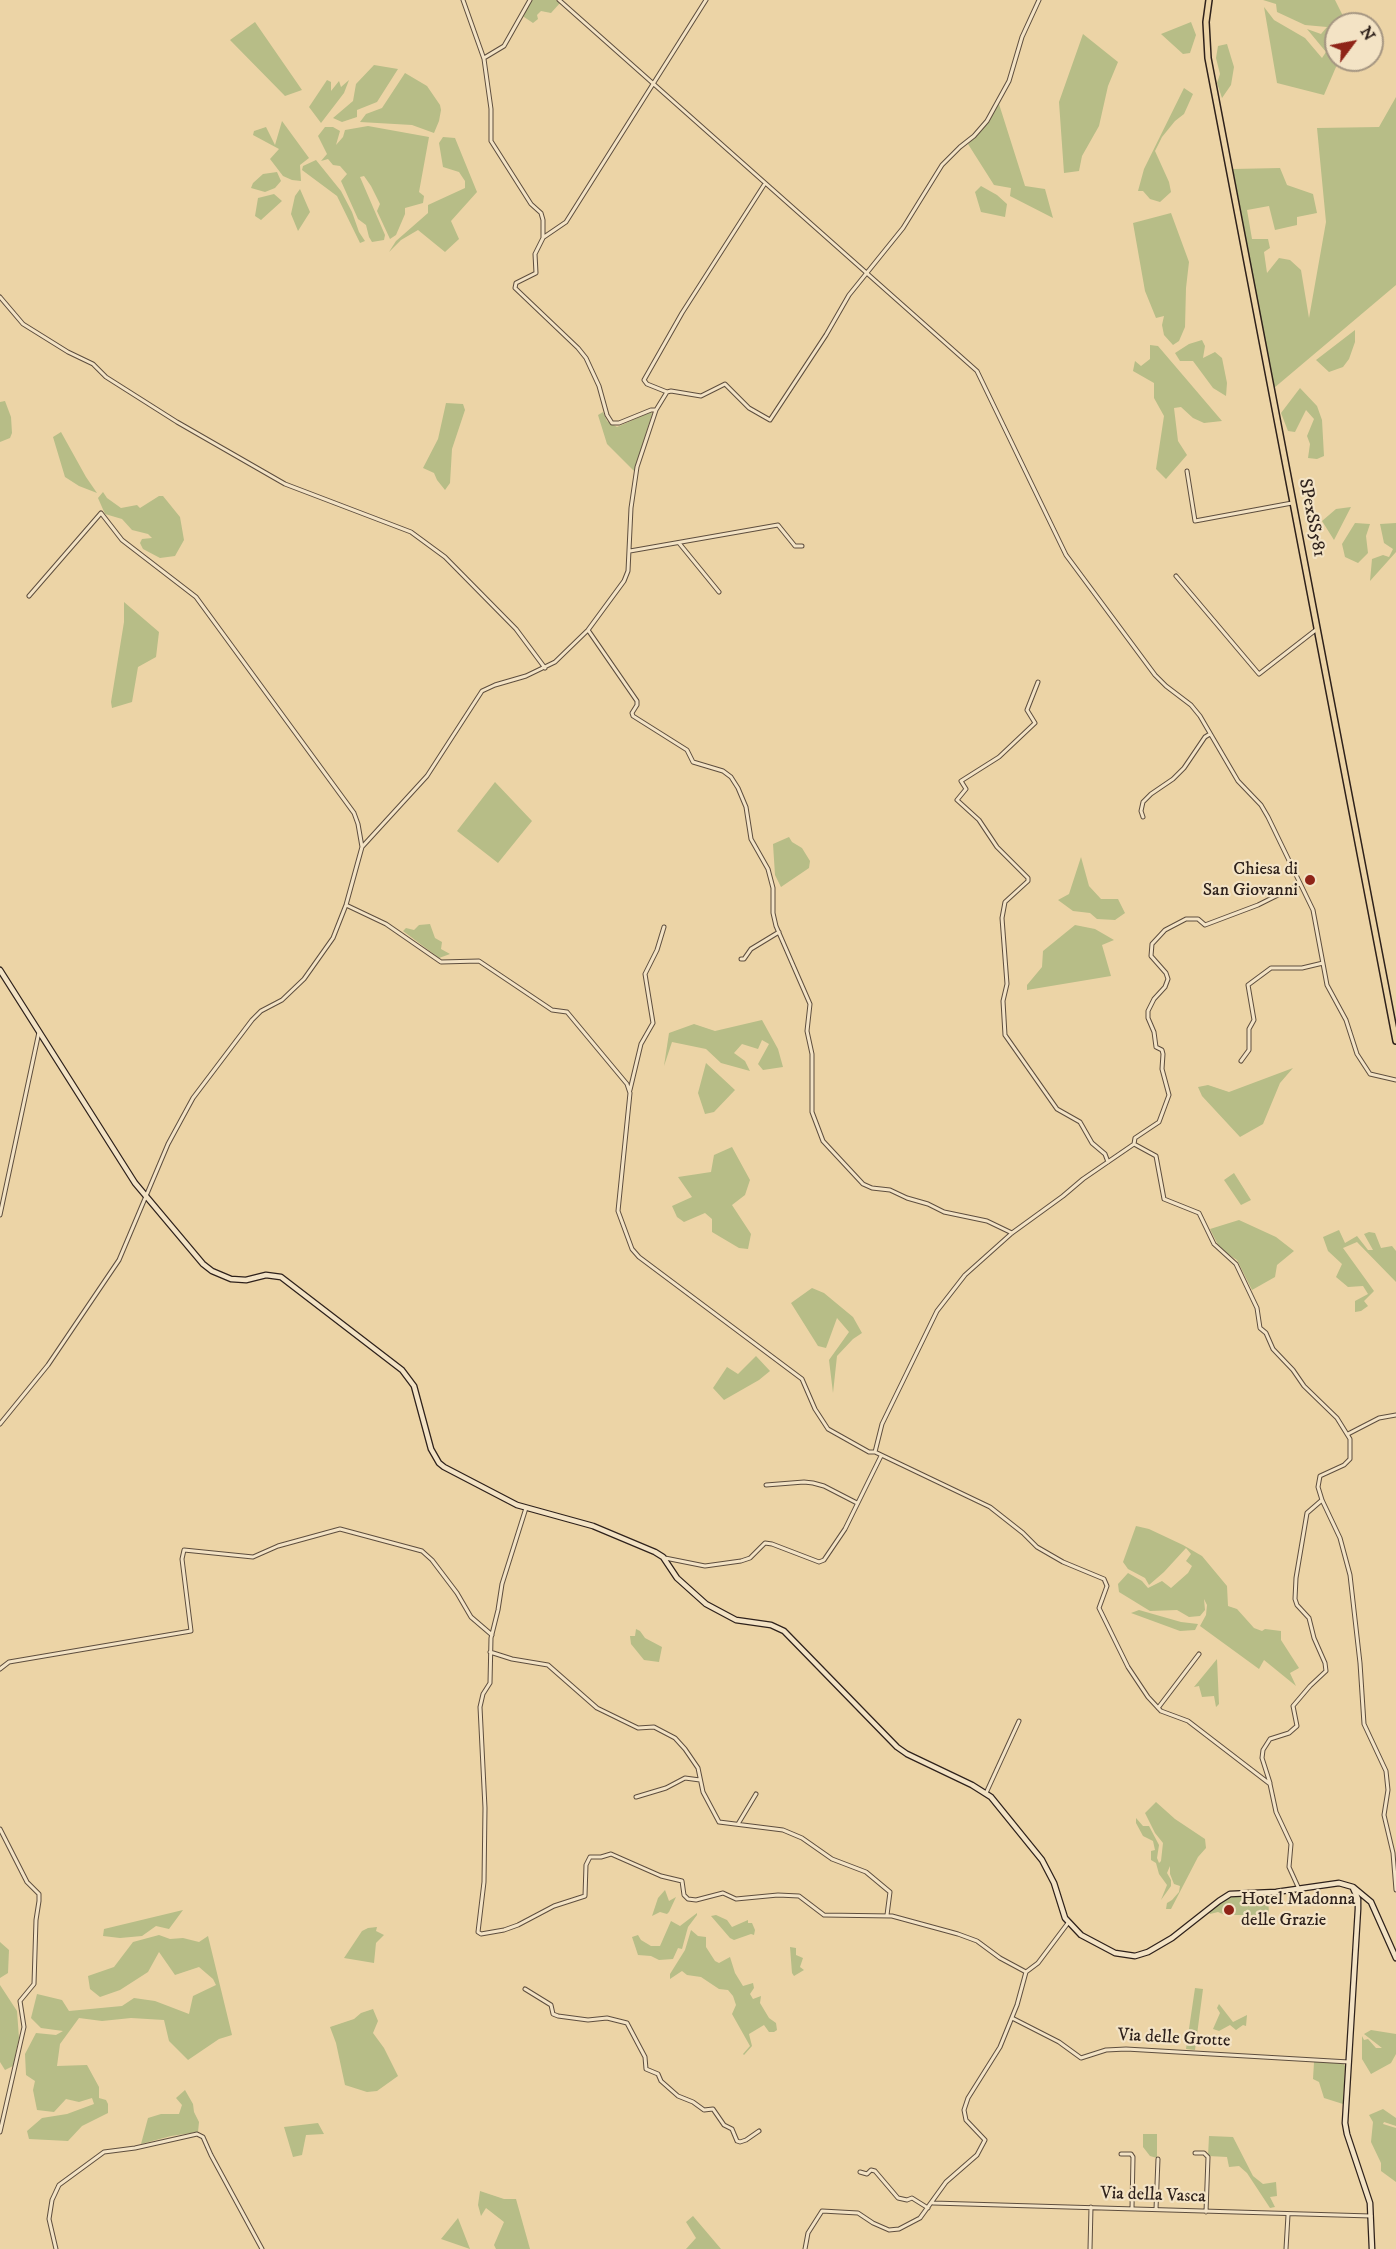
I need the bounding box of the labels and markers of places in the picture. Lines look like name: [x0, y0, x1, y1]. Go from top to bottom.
place label: Chiesa di San Giovanni: [1203, 859, 1298, 902]
marker: Chiesa di San Giovanni: [1303, 873, 1317, 887]
place label: Hotel Madonna delle Grazie: [1241, 1889, 1355, 1932]
marker: Hotel Madonna delle Grazie: [1222, 1903, 1236, 1917]

